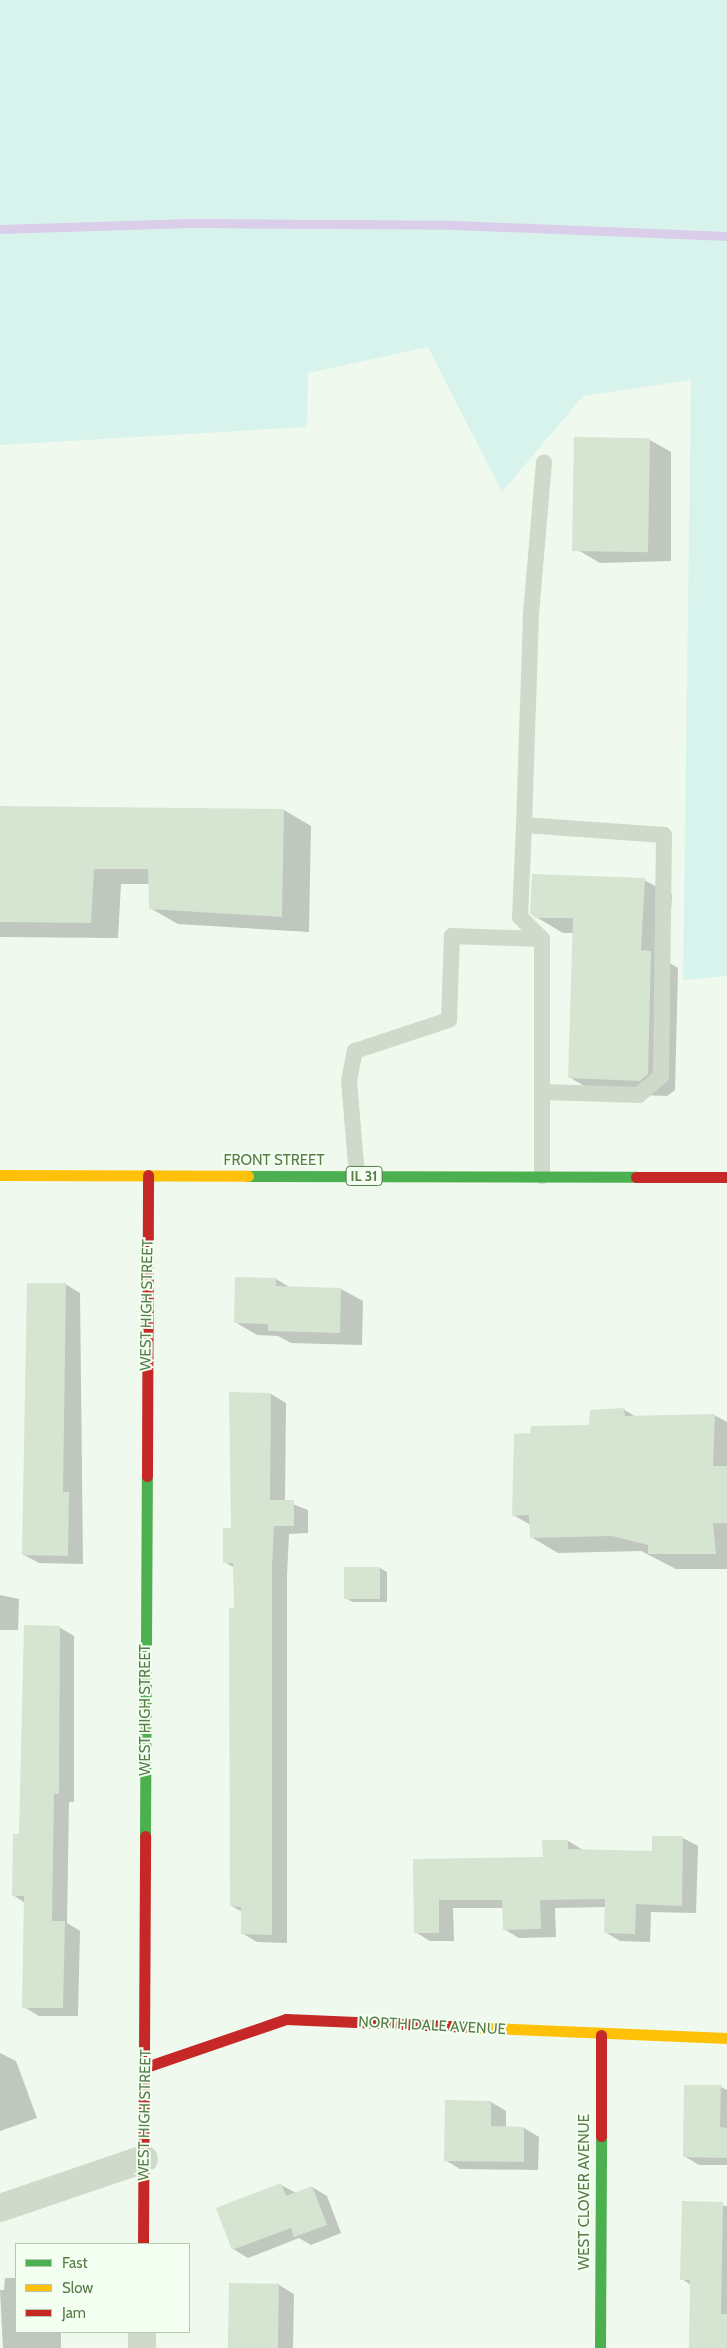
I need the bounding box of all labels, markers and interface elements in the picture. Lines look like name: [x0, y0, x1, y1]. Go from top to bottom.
street label: FRONT STREET: [224, 1152, 324, 1170]
road number: IL 31: [345, 1164, 383, 1188]
street label: WEST HIGH STREET: [137, 1239, 157, 1371]
street label: WEST HIGH STREET: [137, 1644, 155, 1776]
street label: NORTH DALE AVENUE: [358, 2013, 506, 2039]
street label: WEST HIGH STREET: [135, 2049, 155, 2181]
street label: WEST CLOVER AVENUE: [576, 2114, 594, 2270]
legend: [15, 2243, 190, 2333]
text: Fast: [62, 2254, 87, 2272]
text: Slow: [62, 2279, 93, 2297]
text: Jam: [62, 2304, 86, 2322]

